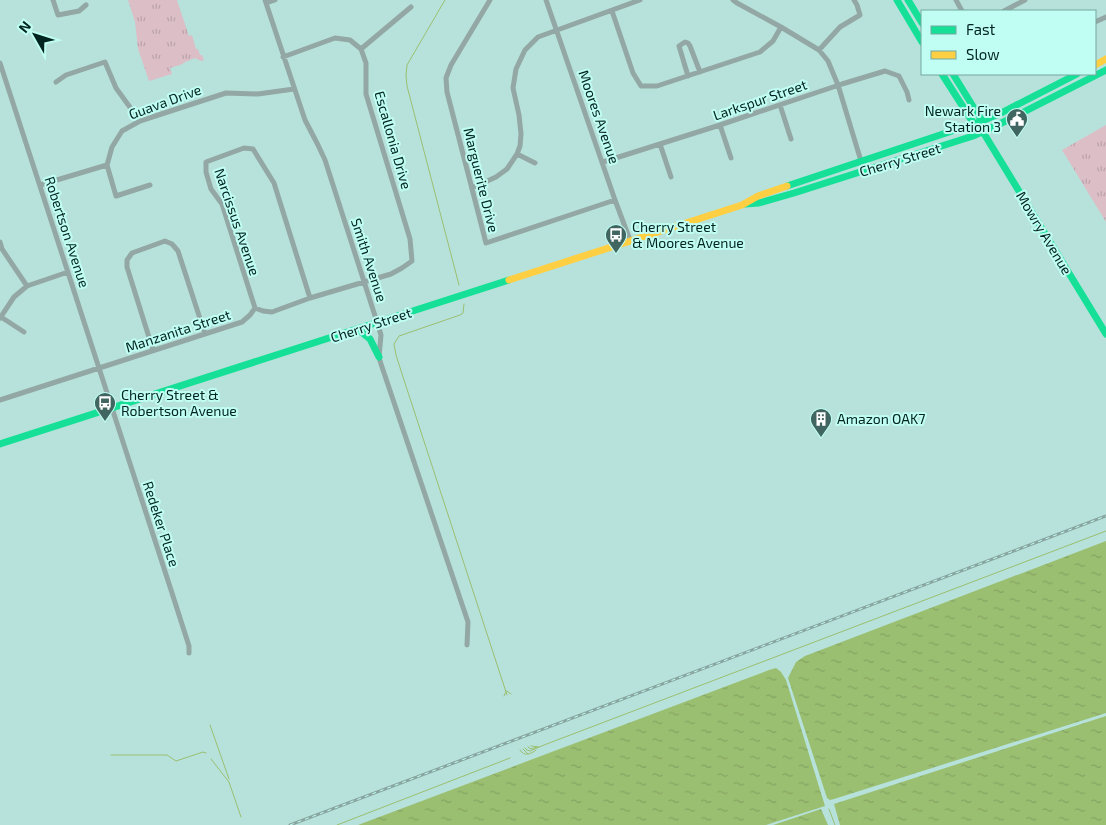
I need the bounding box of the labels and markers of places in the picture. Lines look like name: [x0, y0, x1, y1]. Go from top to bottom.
place label: Newark Fire Station 3: [925, 102, 1001, 135]
public building icon: Newark Fire Station 3: [1005, 107, 1029, 138]
place label: Cherry Street & Moores Avenue: [632, 218, 744, 251]
bus stop icon: Cherry Street & Moores Avenue: [604, 223, 628, 254]
place label: Cherry Street & Robertson Avenue: [121, 386, 237, 419]
bus stop icon: Cherry Street & Robertson Avenue: [93, 391, 117, 422]
building icon: Amazon OAK7: [809, 407, 833, 438]
place label: Amazon OAK7: [837, 410, 925, 427]

